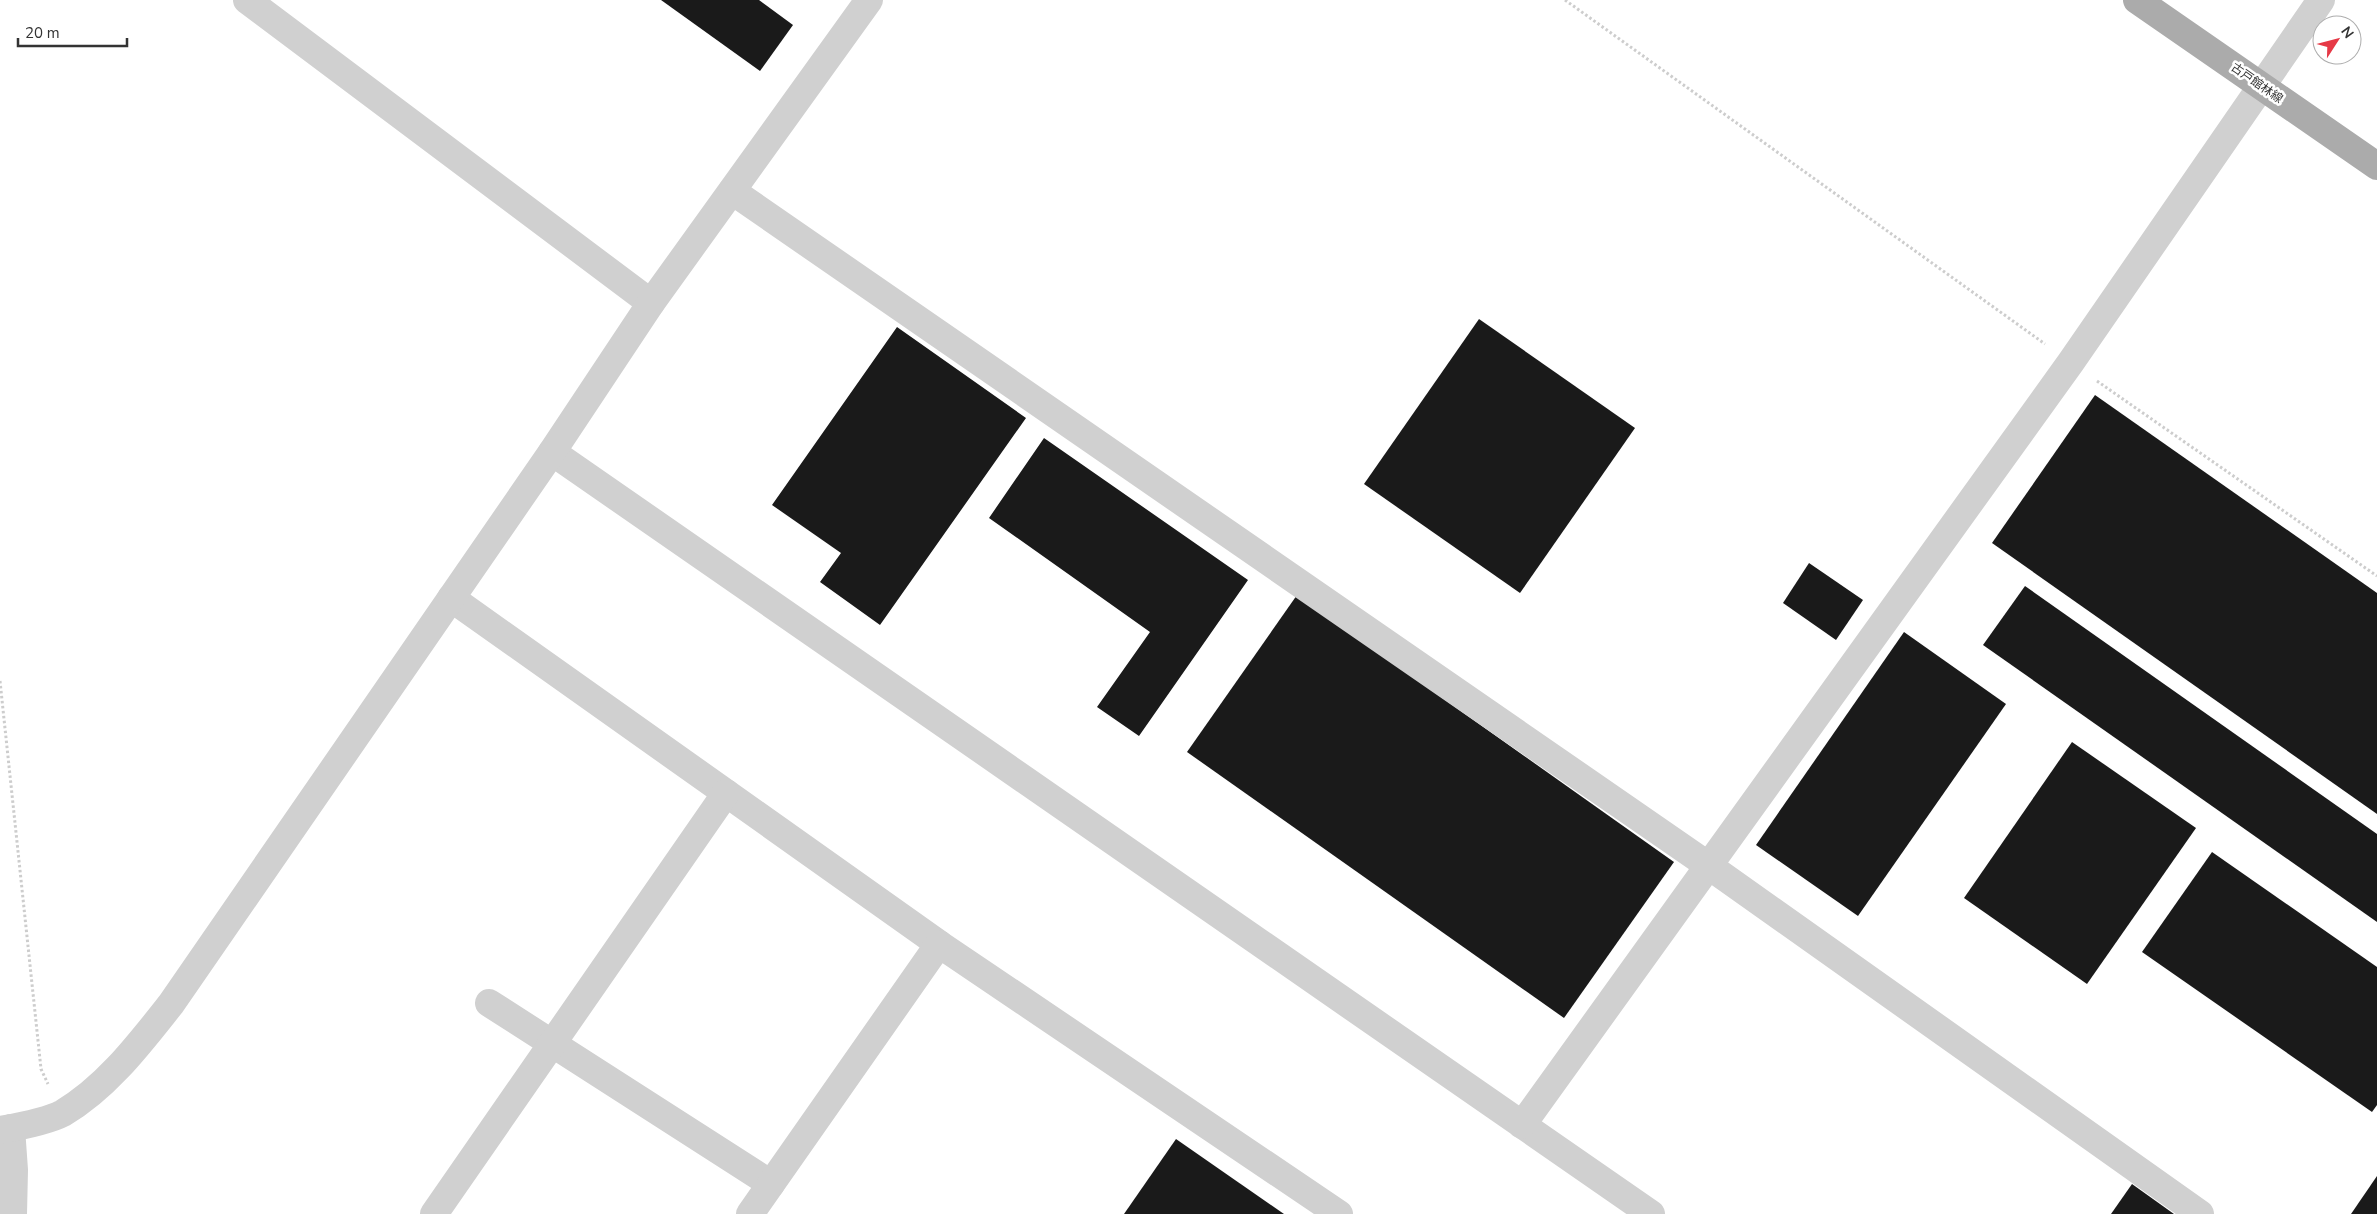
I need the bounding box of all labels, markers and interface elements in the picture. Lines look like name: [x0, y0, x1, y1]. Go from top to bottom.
scale bar: [18, 15, 126, 47]
north arrow: [2312, 15, 2362, 65]
text: 20 m: [25, 23, 60, 43]
text: N: [2336, 23, 2358, 42]
street label: 古戸館林線: [2228, 59, 2286, 107]

